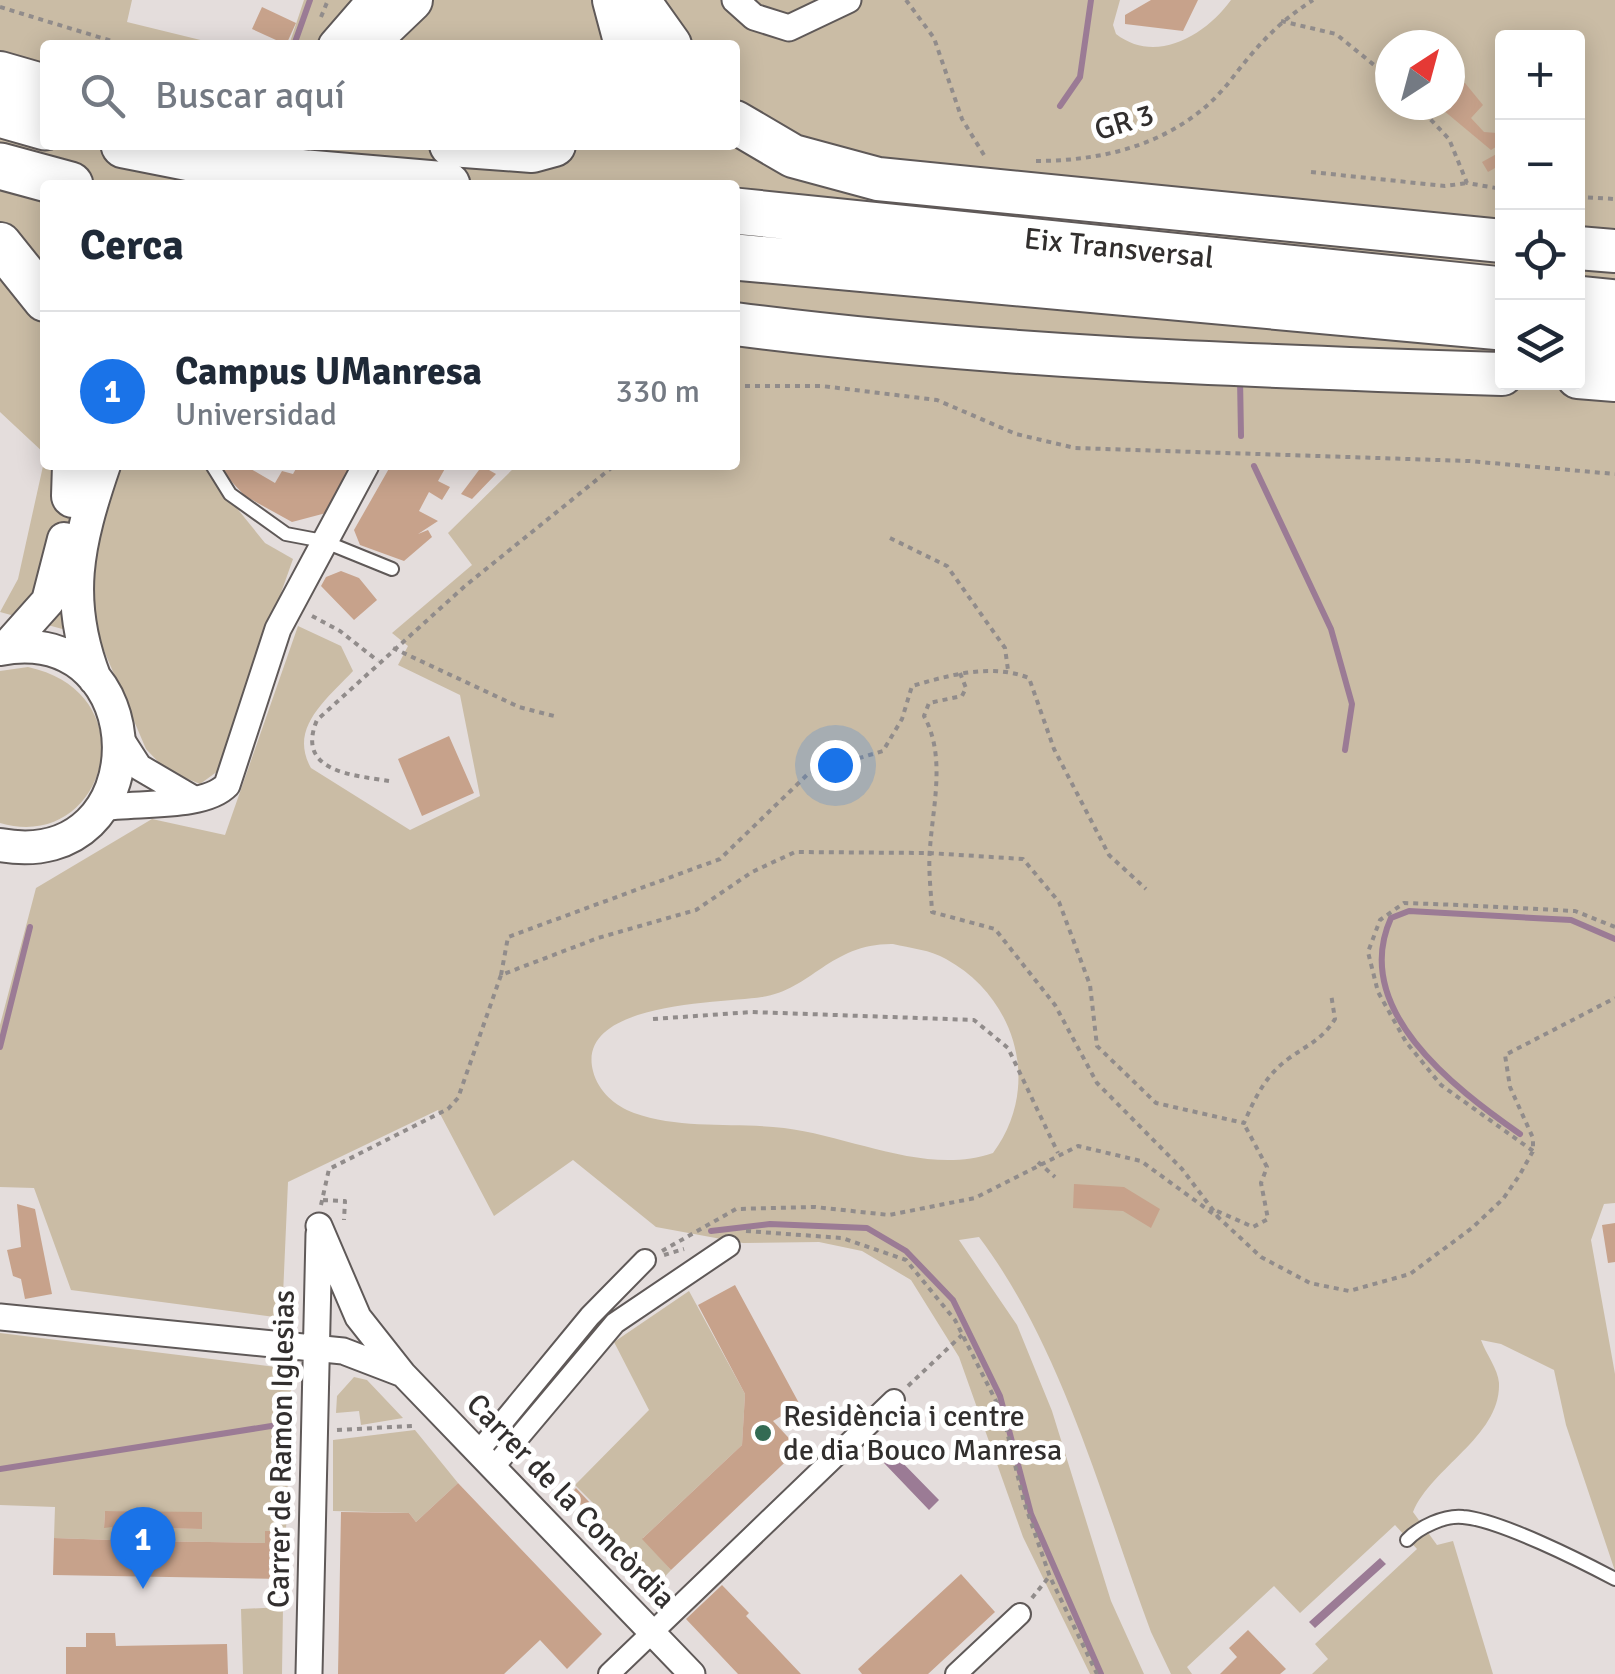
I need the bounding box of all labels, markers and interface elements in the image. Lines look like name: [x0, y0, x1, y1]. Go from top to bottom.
north arrow: [1375, 30, 1465, 120]
map controls: [1495, 30, 1585, 390]
button: +: [1495, 30, 1585, 120]
search box: [40, 40, 740, 150]
icon: search: [75, 68, 130, 123]
text: Buscar aquí: [155, 72, 345, 119]
street label: GR 3: [1090, 96, 1158, 149]
button: −: [1495, 120, 1585, 210]
button: locate: [1495, 210, 1585, 300]
text: Cerca: [80, 220, 184, 271]
street label: Eix Transversal: [1022, 220, 1216, 277]
button: layers: [1495, 300, 1585, 390]
text: Campus UManresa: [175, 348, 482, 395]
text: 1: [104, 372, 121, 411]
text: 330 m: [616, 372, 700, 411]
text: Universidad: [175, 395, 337, 434]
your location: [810, 740, 861, 791]
street label: Carrer de Ramon Iglesias: [260, 1290, 303, 1608]
street label: Carrer de la Concòrdia: [458, 1386, 683, 1617]
place label: Residència i centre de dia Bouco Manresa: [783, 1398, 1062, 1469]
marker: Residència i centre de dia Bouco Manresa: [752, 1422, 774, 1444]
pin: 1: [110, 1506, 176, 1589]

